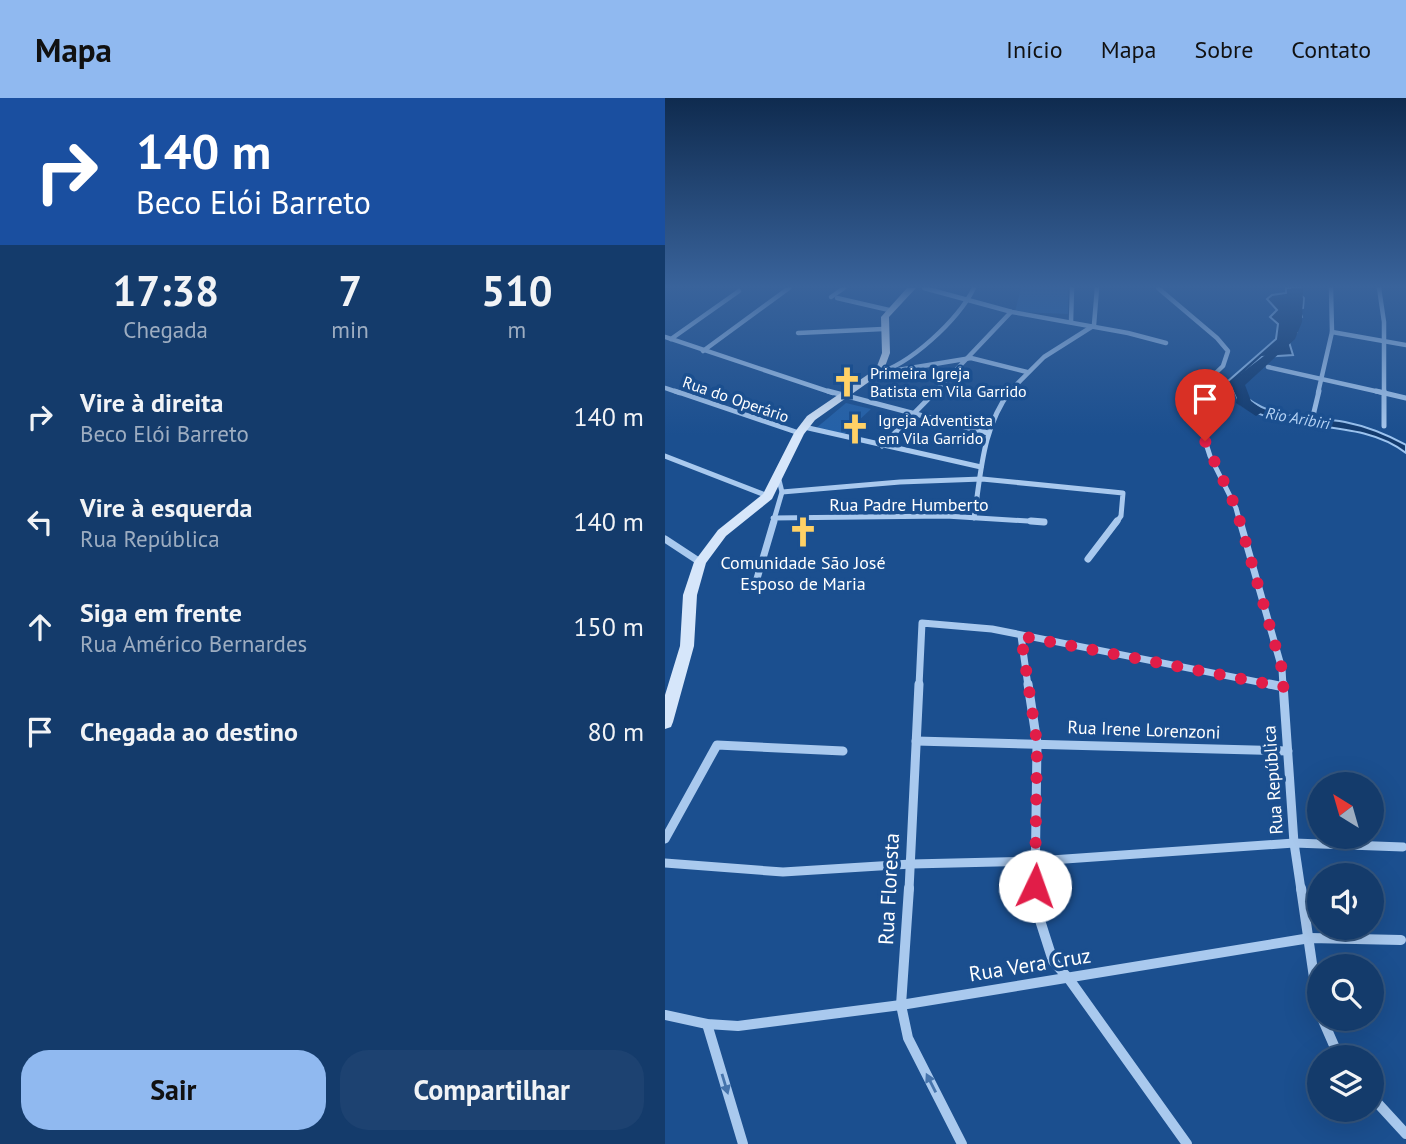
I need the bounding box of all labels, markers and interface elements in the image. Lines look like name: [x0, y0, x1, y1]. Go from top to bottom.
text: Mapa: [35, 28, 112, 71]
text: Início: [1006, 34, 1063, 65]
text: Mapa: [1101, 34, 1156, 65]
text: Sobre: [1194, 34, 1253, 65]
text: Contato: [1291, 34, 1371, 65]
text: 140 m: [136, 119, 271, 183]
icon: right: [21, 126, 112, 217]
text: Beco Elói Barreto: [136, 181, 371, 223]
text: 17:38: [112, 263, 219, 318]
text: 7: [338, 263, 362, 318]
text: 510: [481, 263, 553, 318]
text: Chegada: [123, 315, 208, 344]
text: min: [331, 315, 369, 344]
text: m: [508, 315, 526, 344]
place label: Primeira Igreja Batista em Vila Garrido: [870, 363, 1027, 401]
church icon: Primeira Igreja Batista em Vila Garrido: [830, 365, 864, 399]
pin: [1175, 369, 1235, 441]
street label: Rua do Operário: [680, 371, 792, 427]
icon: arrive: [1186, 380, 1224, 418]
text: Vire à direita: [80, 386, 223, 419]
icon: right: [21, 398, 59, 436]
text: 140 m: [573, 400, 644, 433]
water label: Rio Aribiri: [1264, 403, 1332, 434]
place label: Igreja Adventista em Vila Garrido: [878, 410, 993, 448]
church icon: Igreja Adventista em Vila Garrido: [838, 412, 872, 446]
text: Beco Elói Barreto: [80, 419, 249, 448]
text: Vire à esquerda: [80, 491, 252, 524]
street label: Rua Padre Humberto: [829, 493, 989, 516]
icon: left: [21, 503, 59, 541]
text: 140 m: [573, 505, 644, 538]
church icon: Comunidade São José Esposo de Maria: [786, 515, 820, 549]
text: Rua República: [80, 524, 220, 553]
place label: Comunidade São José Esposo de Maria: [720, 551, 886, 595]
text: Siga em frente: [80, 596, 242, 629]
icon: ahead: [21, 608, 59, 646]
text: 150 m: [573, 610, 644, 643]
text: Rua Américo Bernardes: [80, 629, 307, 658]
icon: arrive: [21, 713, 59, 751]
text: Chegada ao destino: [80, 715, 298, 748]
text: 80 m: [588, 715, 644, 748]
street label: Rua Irene Lorenzoni: [1067, 715, 1221, 744]
street label: Rua República: [1257, 725, 1288, 835]
north arrow: [1307, 772, 1384, 849]
map controls: [1307, 772, 1384, 1122]
street label: Rua Floresta: [872, 832, 905, 946]
position arrow: [998, 849, 1072, 923]
button: sound: [1307, 863, 1384, 940]
street label: Rua Vera Cruz: [967, 942, 1093, 987]
button: search: [1307, 954, 1384, 1031]
button: layers: [1307, 1045, 1384, 1122]
button: Sair: [21, 1050, 326, 1130]
button: Compartilhar: [340, 1050, 644, 1130]
one-way arrow: [926, 1073, 937, 1093]
one-way arrow: [720, 1074, 730, 1095]

